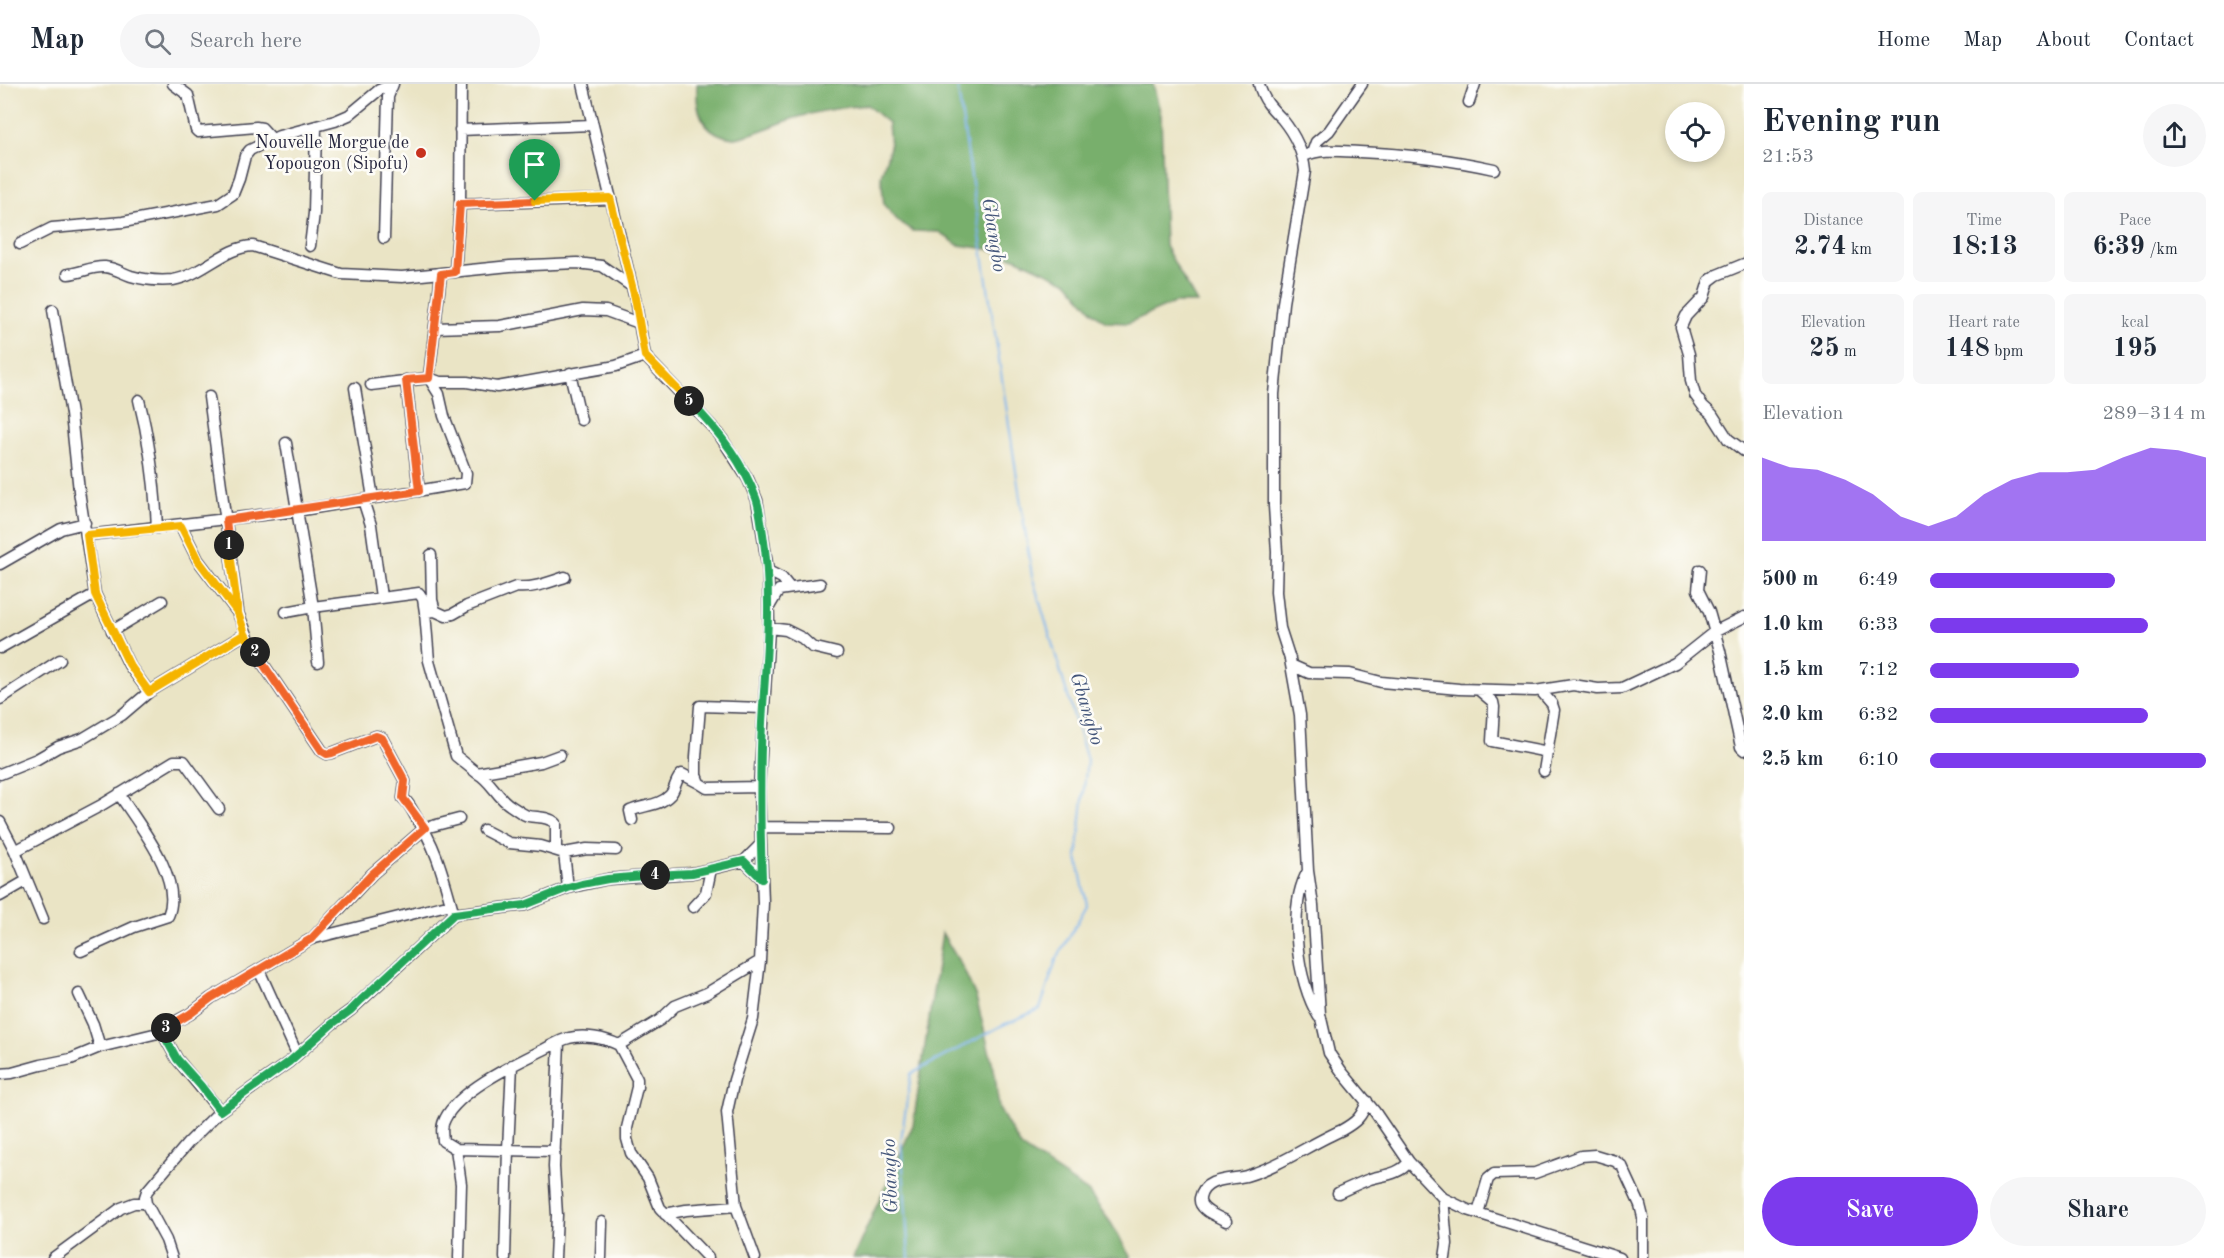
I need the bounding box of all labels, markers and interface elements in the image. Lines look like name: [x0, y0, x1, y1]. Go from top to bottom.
search box: [120, 14, 540, 68]
icon: search: [141, 25, 174, 58]
text: Map: [30, 27, 84, 55]
text: Search here: [189, 30, 302, 52]
text: Home: [1877, 30, 1930, 51]
text: Map: [1963, 30, 2002, 51]
text: About: [2035, 30, 2091, 51]
text: Contact: [2124, 30, 2194, 51]
map controls: [1665, 102, 1725, 162]
button: locate: [1665, 102, 1725, 162]
button: share: [2143, 104, 2206, 167]
text: Evening run: [1762, 106, 1941, 139]
place label: Nouvelle Morgue de Yopougon (Sipofu): [255, 134, 409, 173]
pin: [509, 139, 560, 201]
marker: Nouvelle Morgue de Yopougon (Sipofu): [414, 146, 428, 160]
text: 21:53: [1762, 147, 1814, 167]
icon: arrive: [518, 148, 551, 181]
water label: Gbangbo: [977, 196, 1009, 274]
text: Distance: [1803, 213, 1863, 229]
text: Time: [1966, 213, 2002, 229]
text: Pace: [2119, 213, 2151, 229]
text: 2.74: [1794, 234, 1847, 260]
text: 18:13: [1950, 234, 2018, 260]
text: 6:39: [2092, 234, 2145, 260]
text: km: [1847, 242, 1872, 258]
text: /km: [2145, 242, 2178, 258]
text: Elevation: [1800, 315, 1866, 331]
text: Heart rate: [1948, 315, 2020, 331]
text: kcal: [2121, 315, 2149, 331]
text: 25: [1809, 336, 1839, 362]
text: 148: [1945, 336, 1990, 362]
text: 195: [2112, 336, 2158, 362]
text: m: [1839, 344, 1857, 360]
text: bpm: [1990, 344, 2023, 360]
pin: 5: [674, 386, 704, 416]
text: 5: [684, 393, 694, 409]
text: Elevation: [1762, 404, 1843, 424]
text: 289–314 m: [2103, 404, 2206, 424]
pin: 1: [214, 530, 244, 560]
text: 1: [224, 537, 234, 553]
text: 500 m: [1762, 570, 1818, 590]
text: 6:49: [1858, 570, 1898, 590]
text: 1.0 km: [1762, 615, 1824, 635]
text: 6:33: [1858, 615, 1898, 635]
pin: 2: [240, 637, 270, 667]
text: 2: [250, 644, 260, 660]
text: 1.5 km: [1762, 660, 1824, 680]
text: 7:12: [1858, 660, 1898, 680]
water label: Gbangbo: [1065, 670, 1107, 748]
text: 2.0 km: [1762, 705, 1824, 725]
text: 6:32: [1858, 705, 1898, 725]
text: 2.5 km: [1762, 750, 1824, 770]
text: 6:10: [1858, 750, 1898, 770]
pin: 4: [640, 860, 670, 890]
text: 4: [650, 867, 660, 883]
pin: 3: [151, 1013, 181, 1043]
text: 3: [161, 1020, 171, 1036]
water label: Gbangbo: [880, 1138, 902, 1214]
button: Save: [1762, 1177, 1978, 1246]
button: Share: [1990, 1177, 2206, 1246]

